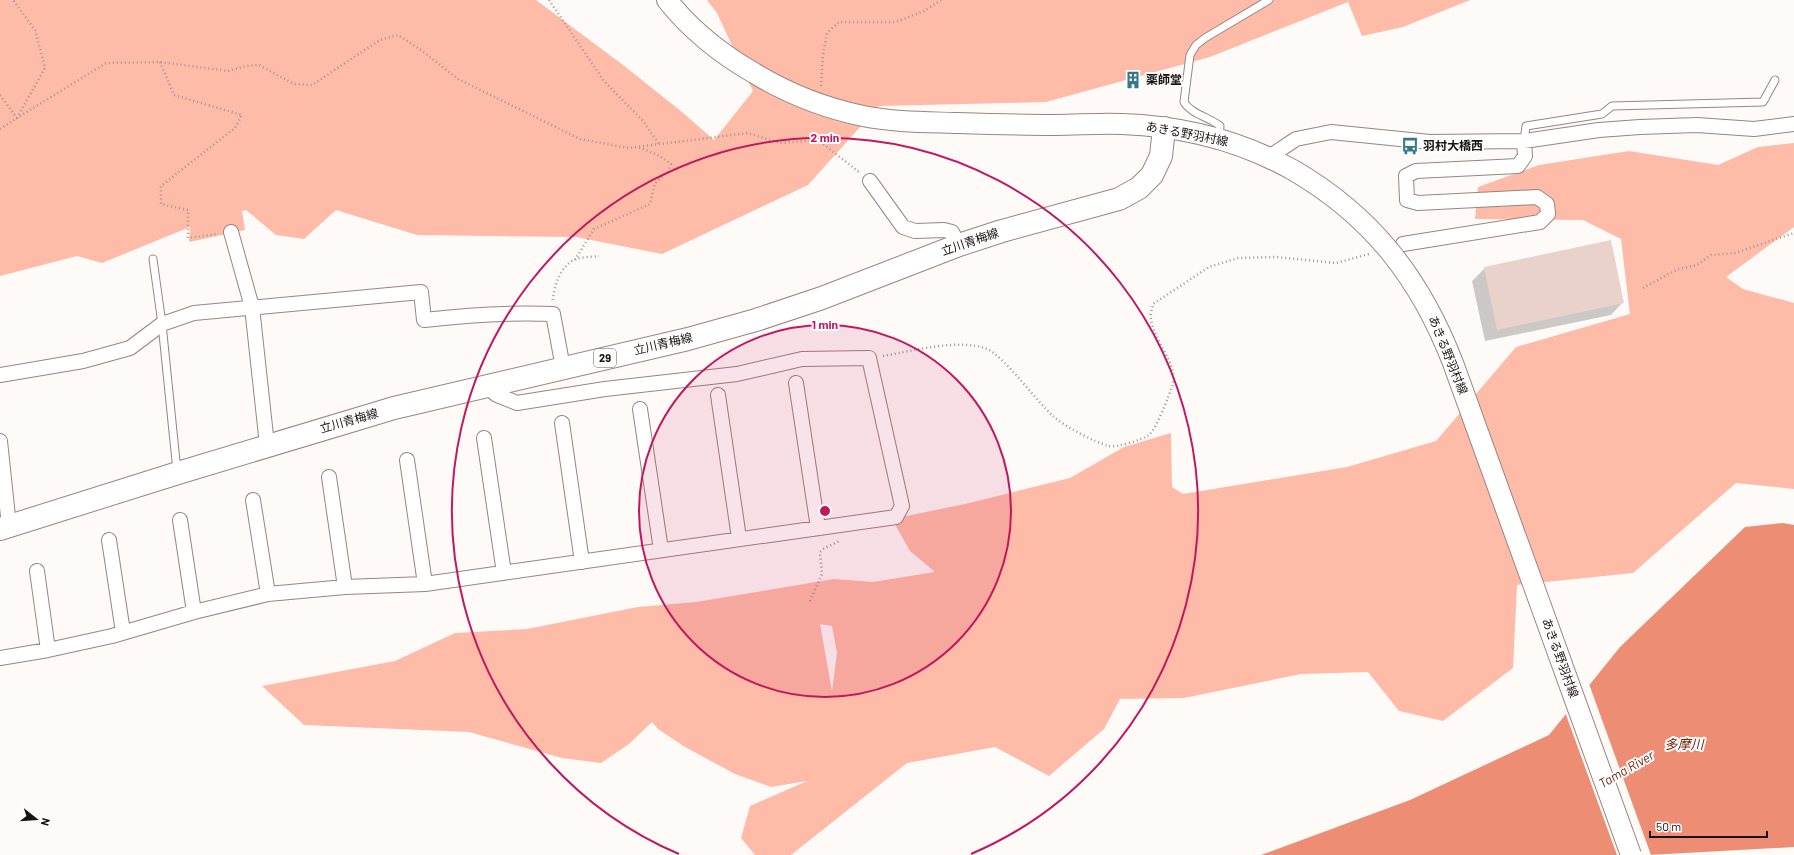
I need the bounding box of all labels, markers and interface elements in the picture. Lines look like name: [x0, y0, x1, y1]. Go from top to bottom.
building icon: 薬師堂: [1123, 70, 1143, 90]
place label: 薬師堂: [1146, 72, 1182, 86]
street label: あきる野羽村線: [1145, 118, 1230, 148]
text: 2 min: [811, 130, 839, 144]
bus stop icon: 羽村大橋西: [1400, 136, 1420, 156]
place label: 羽村大橋西: [1423, 138, 1483, 152]
street label: 立川青梅線: [939, 225, 1000, 257]
street label: あきる野羽村線: [1427, 313, 1471, 396]
text: 1 min: [812, 317, 838, 331]
street label: 立川青梅線: [632, 329, 694, 357]
road number: 29: [594, 349, 616, 367]
street label: 立川青梅線: [318, 405, 379, 435]
centre of rings: [818, 504, 832, 518]
street label: あきる野羽村線: [1540, 616, 1582, 699]
water label: 多摩川: [1664, 736, 1705, 752]
water label: Tama River: [1596, 747, 1657, 791]
north arrow: [16, 799, 56, 839]
scale bar: [1650, 813, 1767, 839]
text: N: [39, 817, 53, 827]
text: 50 m: [1656, 819, 1681, 833]

